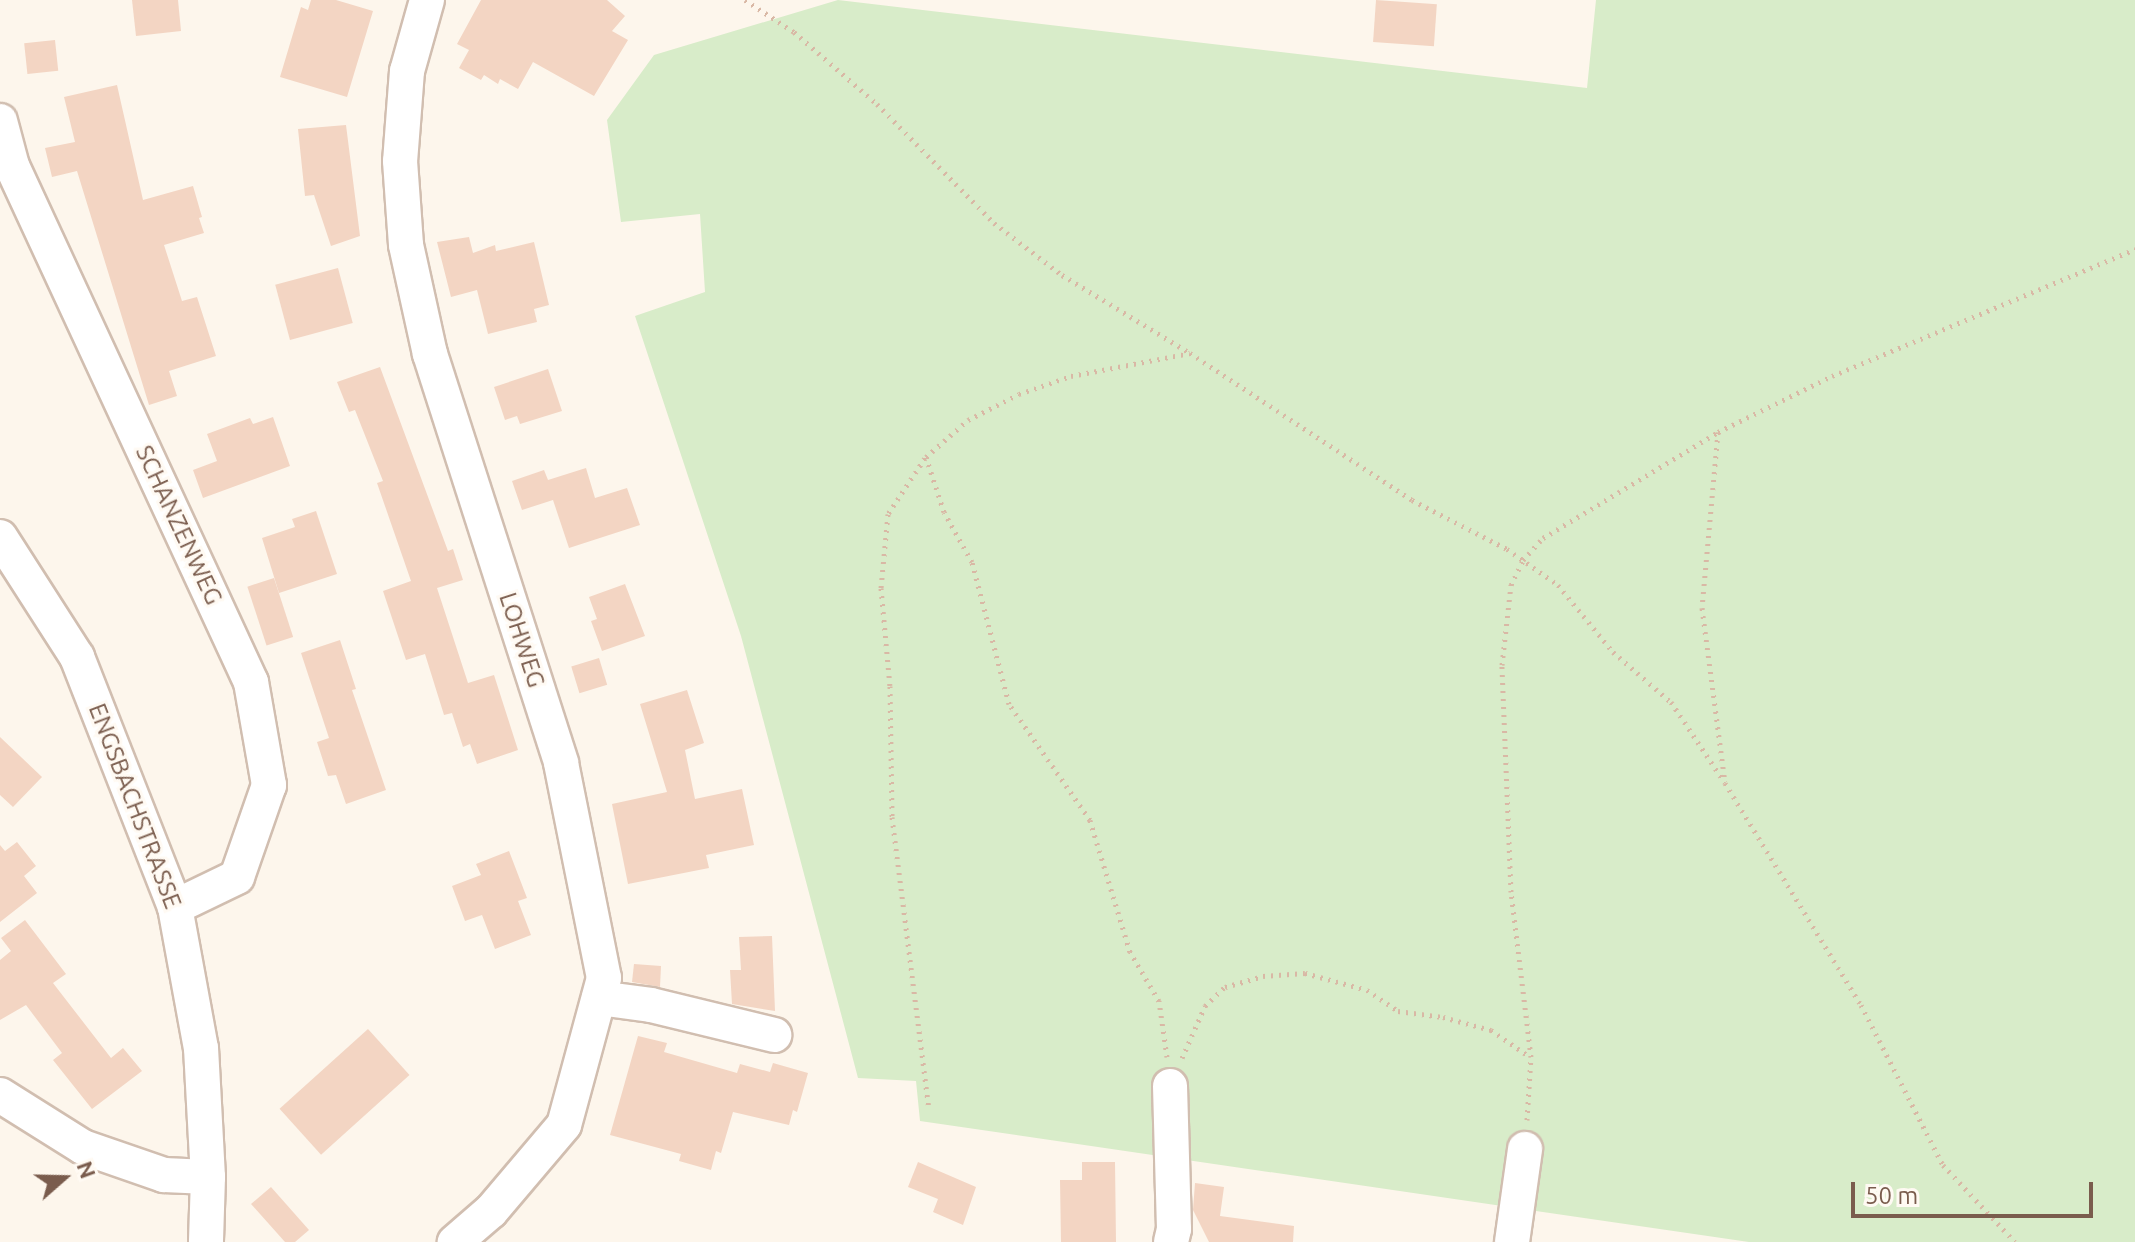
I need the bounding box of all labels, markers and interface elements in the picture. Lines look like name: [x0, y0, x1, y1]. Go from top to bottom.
street label: SCHANZENWEG: [130, 441, 228, 609]
street label: LOHWEG: [493, 589, 551, 691]
street label: ENGSBACHSTRASSE: [83, 699, 187, 913]
north arrow: [24, 1138, 104, 1218]
text: N: [72, 1158, 102, 1182]
scale bar: [1855, 1166, 2097, 1216]
text: 50 m: [1865, 1182, 1918, 1209]

